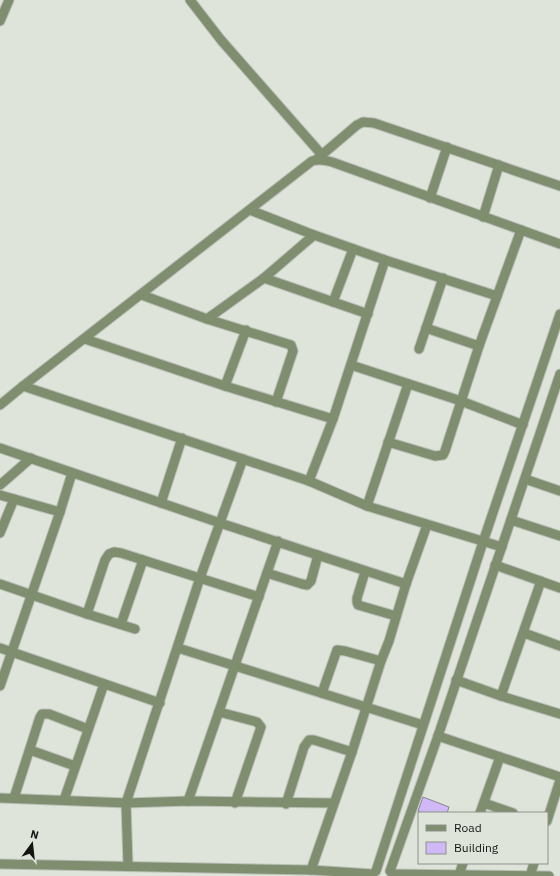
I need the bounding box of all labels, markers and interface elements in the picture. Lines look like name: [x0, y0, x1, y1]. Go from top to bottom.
legend: [418, 812, 548, 864]
text: Road: [454, 820, 482, 835]
north arrow: [12, 824, 52, 864]
text: N: [29, 827, 40, 842]
text: Building: [454, 840, 499, 855]

